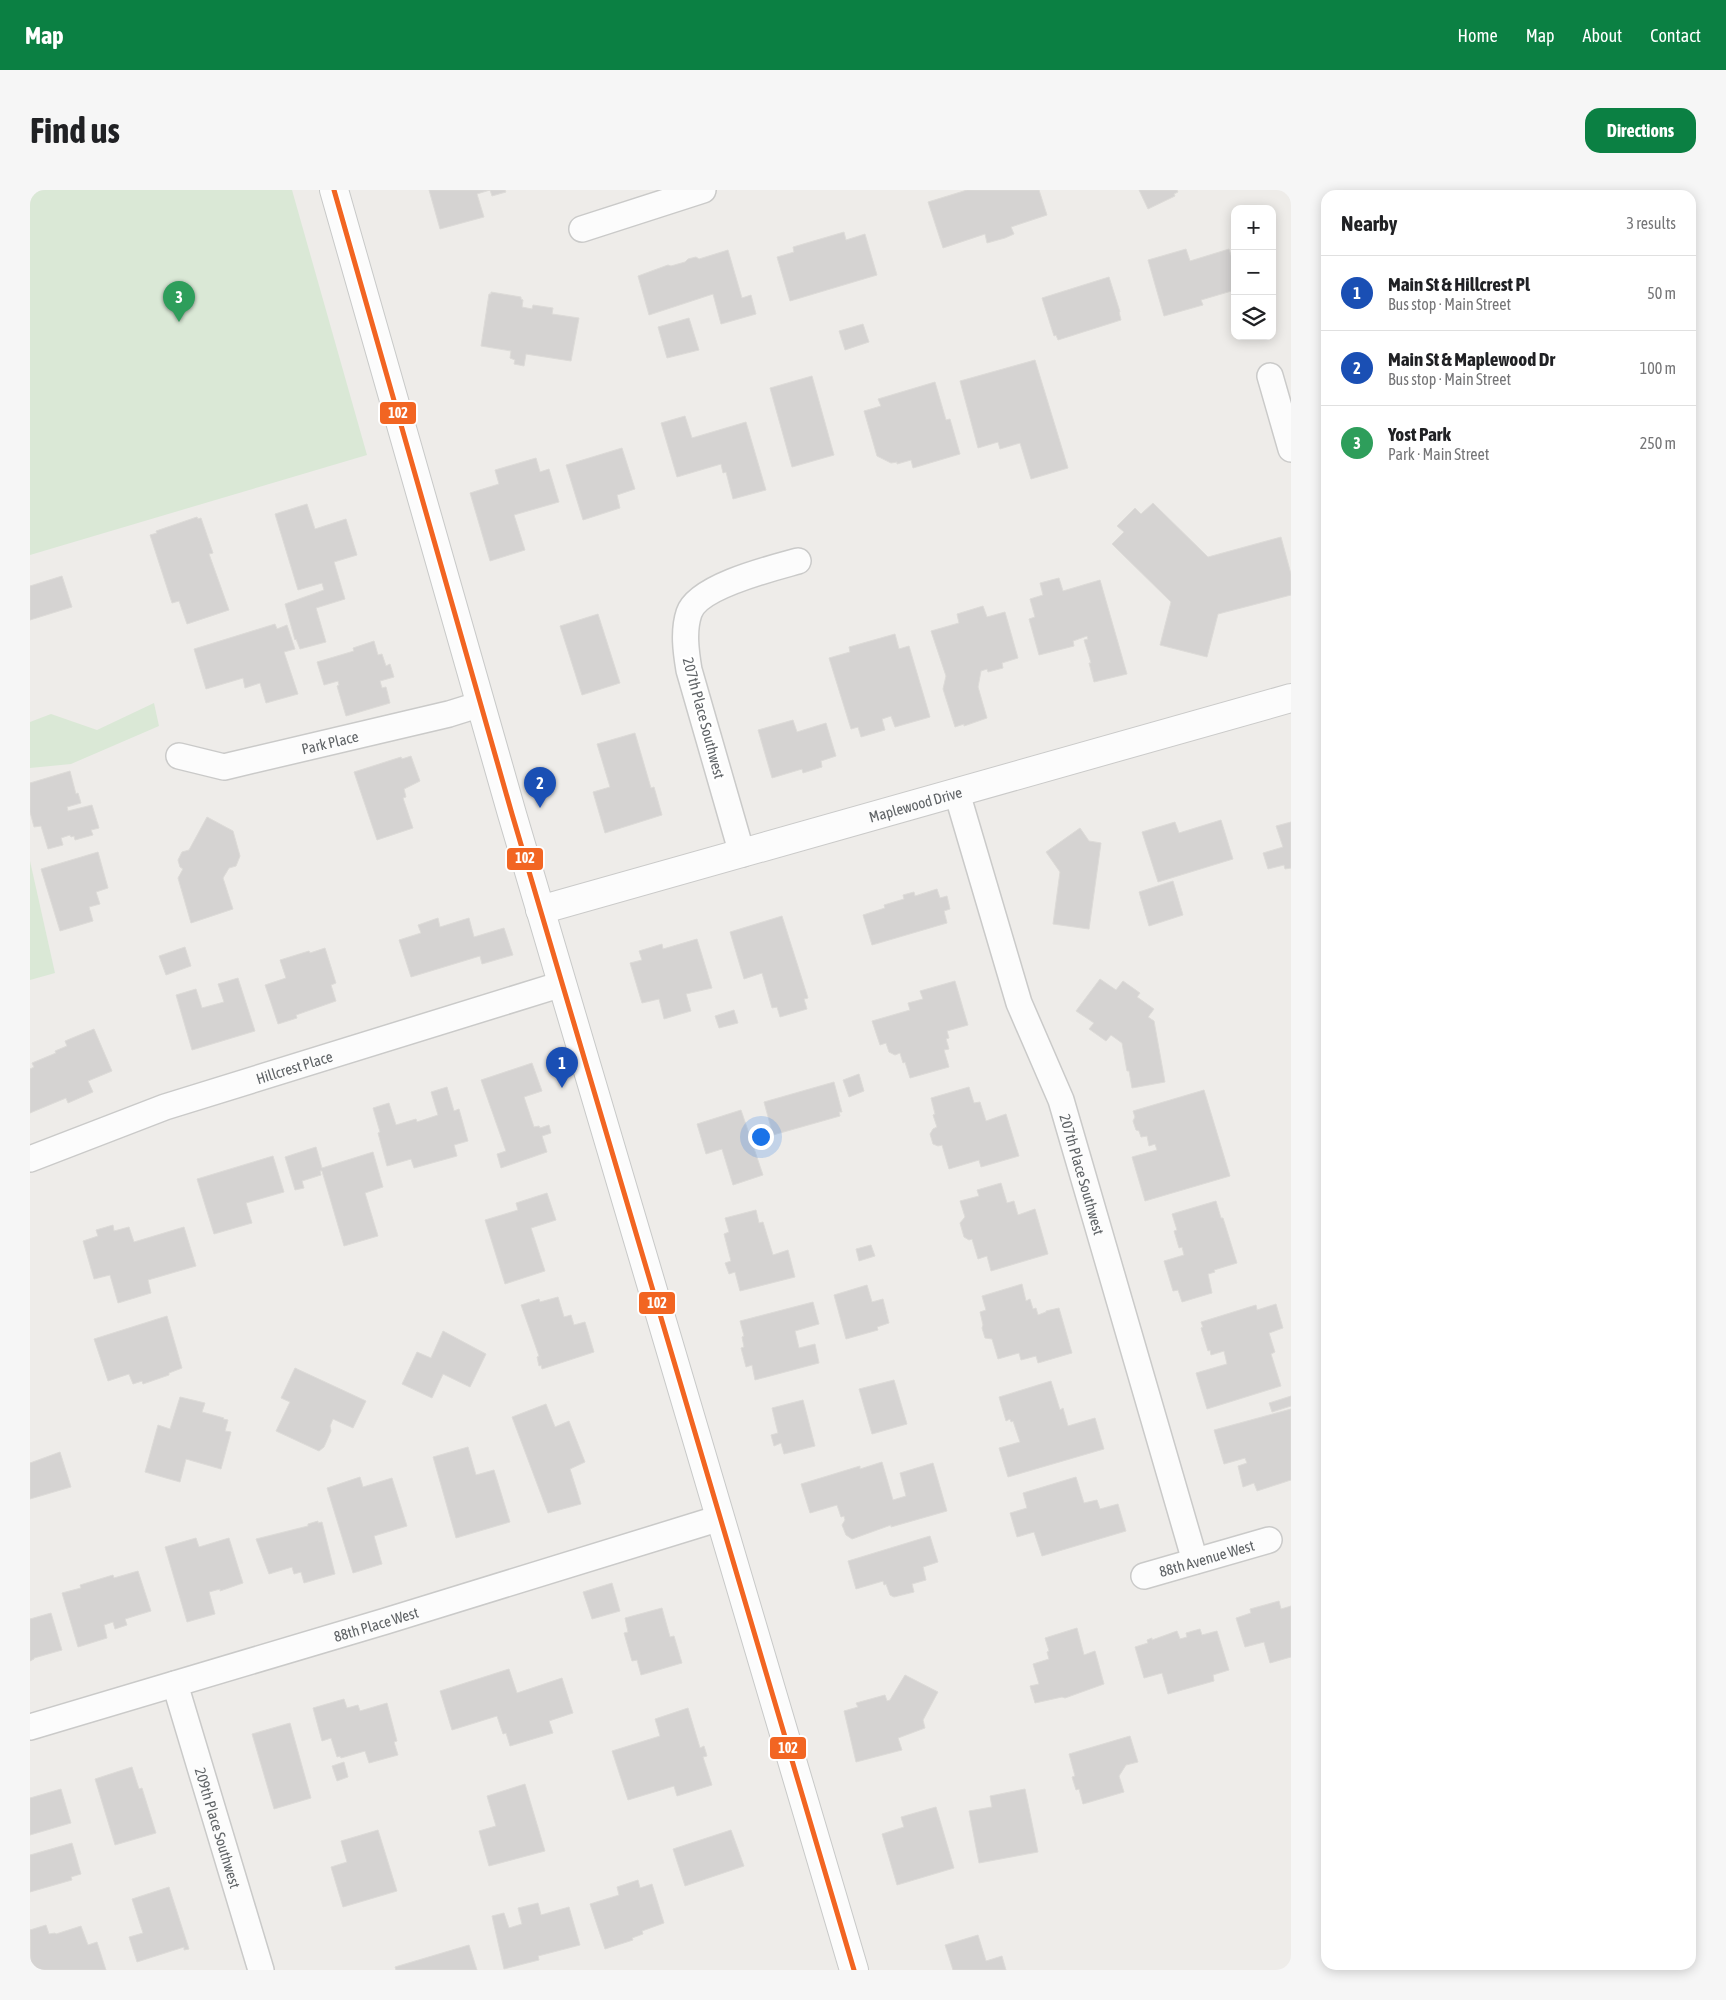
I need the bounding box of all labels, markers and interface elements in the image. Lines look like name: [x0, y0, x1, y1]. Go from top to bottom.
text: Map: [25, 22, 64, 49]
text: Home: [1458, 25, 1498, 46]
text: Map: [1526, 25, 1555, 46]
text: About: [1583, 25, 1622, 46]
text: Contact: [1650, 25, 1701, 46]
button: Directions: [1585, 108, 1696, 153]
text: Find us: [30, 110, 120, 150]
map controls: [1231, 205, 1276, 340]
button: +: [1231, 205, 1276, 250]
text: Nearby: [1341, 211, 1397, 235]
text: 3 results: [1626, 214, 1676, 232]
button: −: [1231, 250, 1276, 295]
text: Main St & Hillcrest Pl: [1388, 273, 1530, 295]
pin: 3: [163, 281, 195, 322]
text: 1: [1353, 284, 1361, 302]
text: 50 m: [1647, 284, 1676, 302]
button: layers: [1231, 295, 1276, 340]
text: Bus stop · Main Street: [1388, 295, 1511, 313]
text: Main St & Maplewood Dr: [1388, 348, 1555, 370]
text: 2: [1353, 359, 1361, 377]
text: 100 m: [1640, 359, 1676, 377]
text: Bus stop · Main Street: [1388, 370, 1511, 388]
line badge: 102: [379, 401, 417, 425]
text: 102: [388, 405, 408, 421]
text: Yost Park: [1388, 423, 1451, 445]
text: 3: [1353, 434, 1361, 452]
text: 250 m: [1640, 434, 1676, 452]
text: Park · Main Street: [1388, 445, 1489, 463]
street label: 207th Place Southwest: [680, 655, 728, 781]
street label: Park Place: [300, 727, 360, 757]
pin: 2: [524, 767, 556, 808]
street label: Maplewood Drive: [867, 783, 964, 825]
line badge: 102: [506, 847, 544, 871]
text: 102: [515, 850, 535, 866]
street label: Hillcrest Place: [254, 1047, 335, 1087]
pin: 1: [546, 1047, 578, 1088]
street label: 207th Place Southwest: [1057, 1112, 1108, 1237]
your location: [748, 1124, 774, 1150]
line badge: 102: [638, 1291, 676, 1315]
text: 102: [647, 1295, 667, 1311]
street label: 88th Avenue West: [1157, 1536, 1256, 1580]
street label: 88th Place West: [332, 1603, 420, 1645]
line badge: 102: [769, 1736, 807, 1760]
text: 102: [778, 1740, 798, 1756]
street label: 209th Place Southwest: [192, 1765, 244, 1890]

